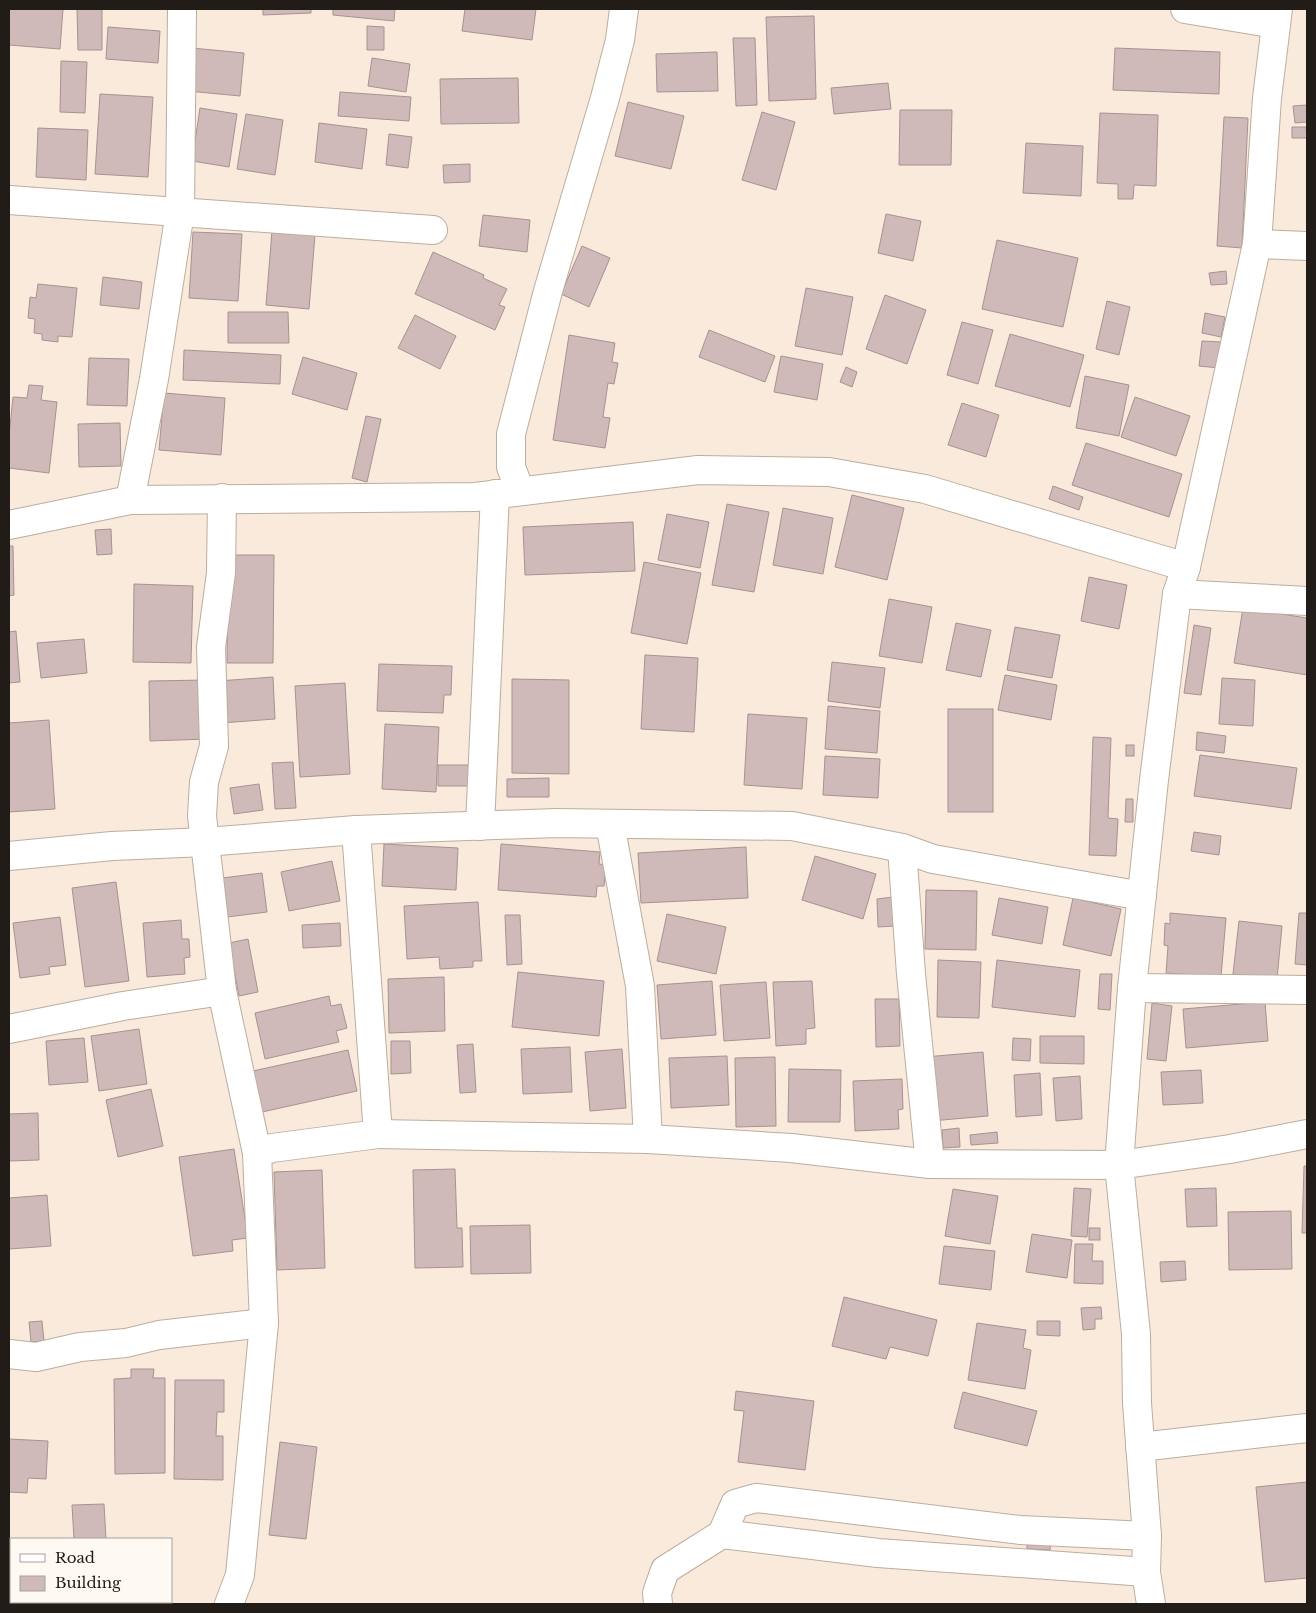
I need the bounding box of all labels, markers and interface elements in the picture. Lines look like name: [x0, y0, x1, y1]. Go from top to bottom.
legend: [10, 1538, 172, 1603]
text: Road: [55, 1548, 95, 1567]
text: Building: [55, 1573, 122, 1592]

